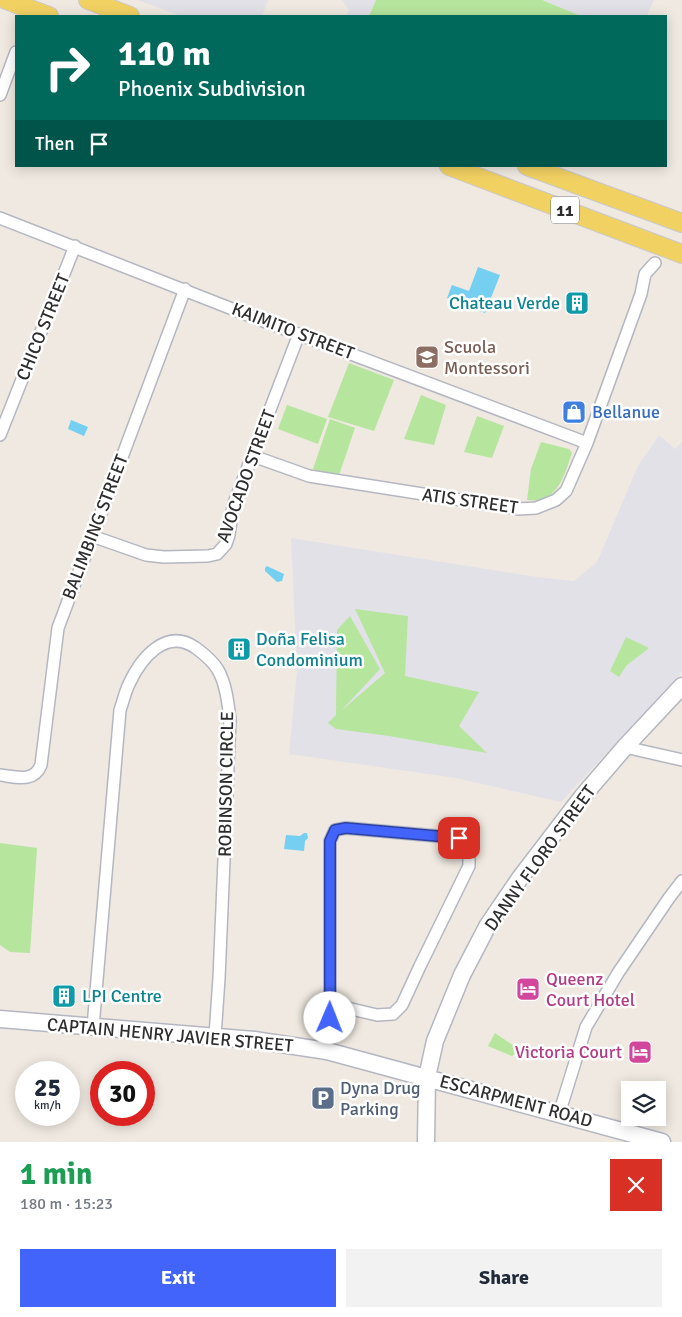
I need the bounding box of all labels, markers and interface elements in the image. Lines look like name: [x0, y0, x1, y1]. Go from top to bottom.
text: 110 m: [118, 32, 211, 75]
icon: right: [35, 35, 100, 100]
text: Phoenix Subdivision: [118, 75, 306, 102]
icon: arrive: [85, 130, 113, 158]
text: Then: [35, 132, 75, 156]
road number: 11: [551, 196, 579, 224]
street label: CHICO STREET: [12, 270, 74, 384]
building icon: Chateau Verde: [564, 290, 590, 316]
place label: Chateau Verde: [449, 292, 560, 314]
street label: KAIMITO STREET: [229, 298, 357, 365]
place label: Scuola Montessori: [444, 336, 530, 379]
school or university icon: Scuola Montessori: [414, 344, 440, 370]
shop icon: Bellanue: [561, 399, 587, 425]
place label: Bellanue: [592, 401, 660, 423]
street label: AVOCADO STREET: [212, 406, 280, 545]
street label: BALIMBING STREET: [57, 451, 133, 602]
street label: ATIS STREET: [421, 483, 519, 519]
place label: Doña Felisa Condominium: [256, 628, 363, 671]
building icon: Doña Felisa Condominium: [226, 636, 252, 662]
street label: ROBINSON CIRCLE: [214, 711, 238, 857]
street label: DANNY FLORO STREET: [480, 781, 600, 935]
pin: [438, 817, 480, 859]
icon: arrive: [445, 824, 473, 852]
place label: Queenz Court Hotel: [546, 968, 635, 1011]
hotel icon: Queenz Court Hotel: [515, 976, 541, 1002]
building icon: LPI Centre: [51, 983, 77, 1009]
place label: LPI Centre: [82, 985, 162, 1007]
position arrow: [303, 991, 355, 1043]
street label: CAPTAIN HENRY JAVIER STREET: [46, 1013, 294, 1057]
hotel icon: Victoria Court: [627, 1039, 653, 1065]
place label: Victoria Court: [515, 1041, 622, 1063]
speed limit sign: 30: [90, 1061, 155, 1126]
street label: ESCARPMENT ROAD: [437, 1070, 595, 1132]
text: 25: [34, 1072, 61, 1103]
place label: Dyna Drug Parking: [340, 1077, 421, 1120]
map controls: [621, 1081, 666, 1126]
button: layers: [621, 1081, 666, 1126]
parking icon: Dyna Drug Parking: [310, 1085, 336, 1111]
text: km/h: [34, 1098, 61, 1113]
text: 1 min: [20, 1156, 92, 1193]
button: close: [610, 1159, 662, 1211]
text: 180 m · 15:23: [20, 1194, 113, 1214]
button: Exit: [20, 1249, 336, 1307]
button: Share: [346, 1249, 662, 1307]

